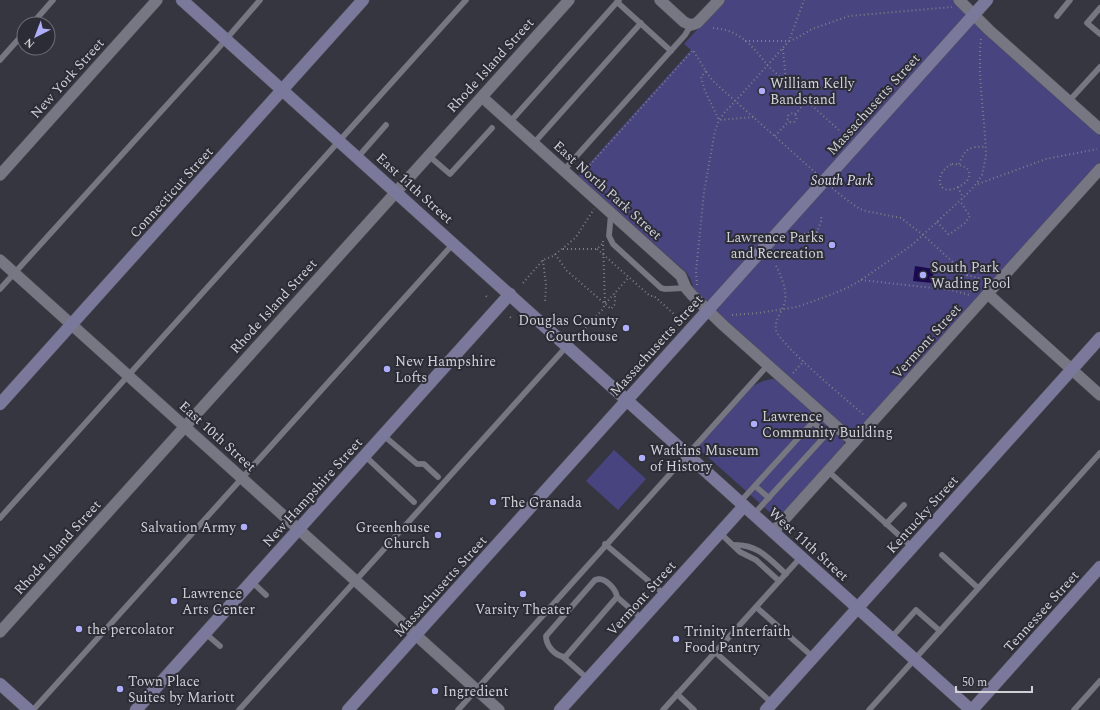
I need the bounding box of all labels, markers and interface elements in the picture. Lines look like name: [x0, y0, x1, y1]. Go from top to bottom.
street label: Rhode Island Street: [442, 13, 539, 118]
north arrow: [16, 16, 56, 56]
street label: New York Street: [27, 34, 107, 122]
street label: Massachusetts Street: [822, 49, 925, 160]
place label: William Kelly Bandstand: [770, 73, 856, 110]
marker: William Kelly Bandstand: [757, 86, 767, 96]
street label: East North Park Street: [548, 136, 667, 245]
street label: Connecticut Street: [125, 142, 218, 243]
street label: East 11th Street: [371, 148, 458, 229]
park label: South Park: [811, 170, 874, 191]
place label: Lawrence Parks and Recreation: [726, 227, 824, 264]
marker: Lawrence Parks and Recreation: [827, 240, 837, 250]
street label: Rhode Island Street: [225, 254, 322, 359]
place label: South Park Wading Pool: [931, 257, 1011, 294]
marker: South Park Wading Pool: [918, 270, 928, 280]
street label: Massachusetts Street: [605, 290, 708, 401]
street label: Vermont Street: [887, 299, 966, 384]
place label: Douglas County Courthouse: [518, 310, 619, 347]
marker: Douglas County Courthouse: [621, 323, 631, 333]
place label: New Hampshire Lofts: [395, 351, 496, 388]
marker: New Hampshire Lofts: [382, 364, 392, 374]
street label: East 10th Street: [174, 396, 261, 477]
place label: Lawrence Community Building: [762, 406, 893, 443]
marker: Lawrence Community Building: [749, 419, 759, 429]
street label: New Hampshire Street: [257, 433, 367, 552]
place label: Watkins Museum of History: [650, 440, 759, 477]
marker: Watkins Museum of History: [637, 453, 647, 463]
street label: Kentucky Street: [881, 470, 963, 558]
place label: The Granada: [501, 492, 582, 513]
street label: Rhode Island Street: [9, 495, 106, 600]
marker: The Granada: [488, 497, 498, 507]
street label: West 11th Street: [764, 502, 854, 586]
place label: Salvation Army: [141, 517, 237, 538]
place label: Greenhouse Church: [356, 517, 430, 554]
marker: Salvation Army: [239, 522, 249, 532]
marker: Greenhouse Church: [433, 530, 443, 540]
street label: Massachusetts Street: [389, 531, 492, 642]
street label: Vermont Street: [602, 556, 681, 641]
street label: Tennessee Street: [999, 566, 1084, 657]
place label: Lawrence Arts Center: [182, 583, 255, 620]
marker: Varsity Theater: [518, 589, 528, 599]
marker: Lawrence Arts Center: [169, 596, 179, 606]
place label: Varsity Theater: [475, 599, 572, 620]
place label: the percolator: [87, 619, 174, 640]
place label: Trinity Interfaith Food Pantry: [684, 621, 791, 658]
marker: the percolator: [74, 624, 84, 634]
marker: Trinity Interfaith Food Pantry: [671, 634, 681, 644]
scale bar: [956, 668, 1032, 694]
place label: Town Place Suites by Mariott: [128, 671, 235, 708]
text: 50 m: [962, 673, 987, 692]
place label: Ingredient: [443, 681, 509, 702]
marker: Town Place Suites by Mariott: [115, 684, 125, 694]
marker: Ingredient: [430, 686, 440, 696]

